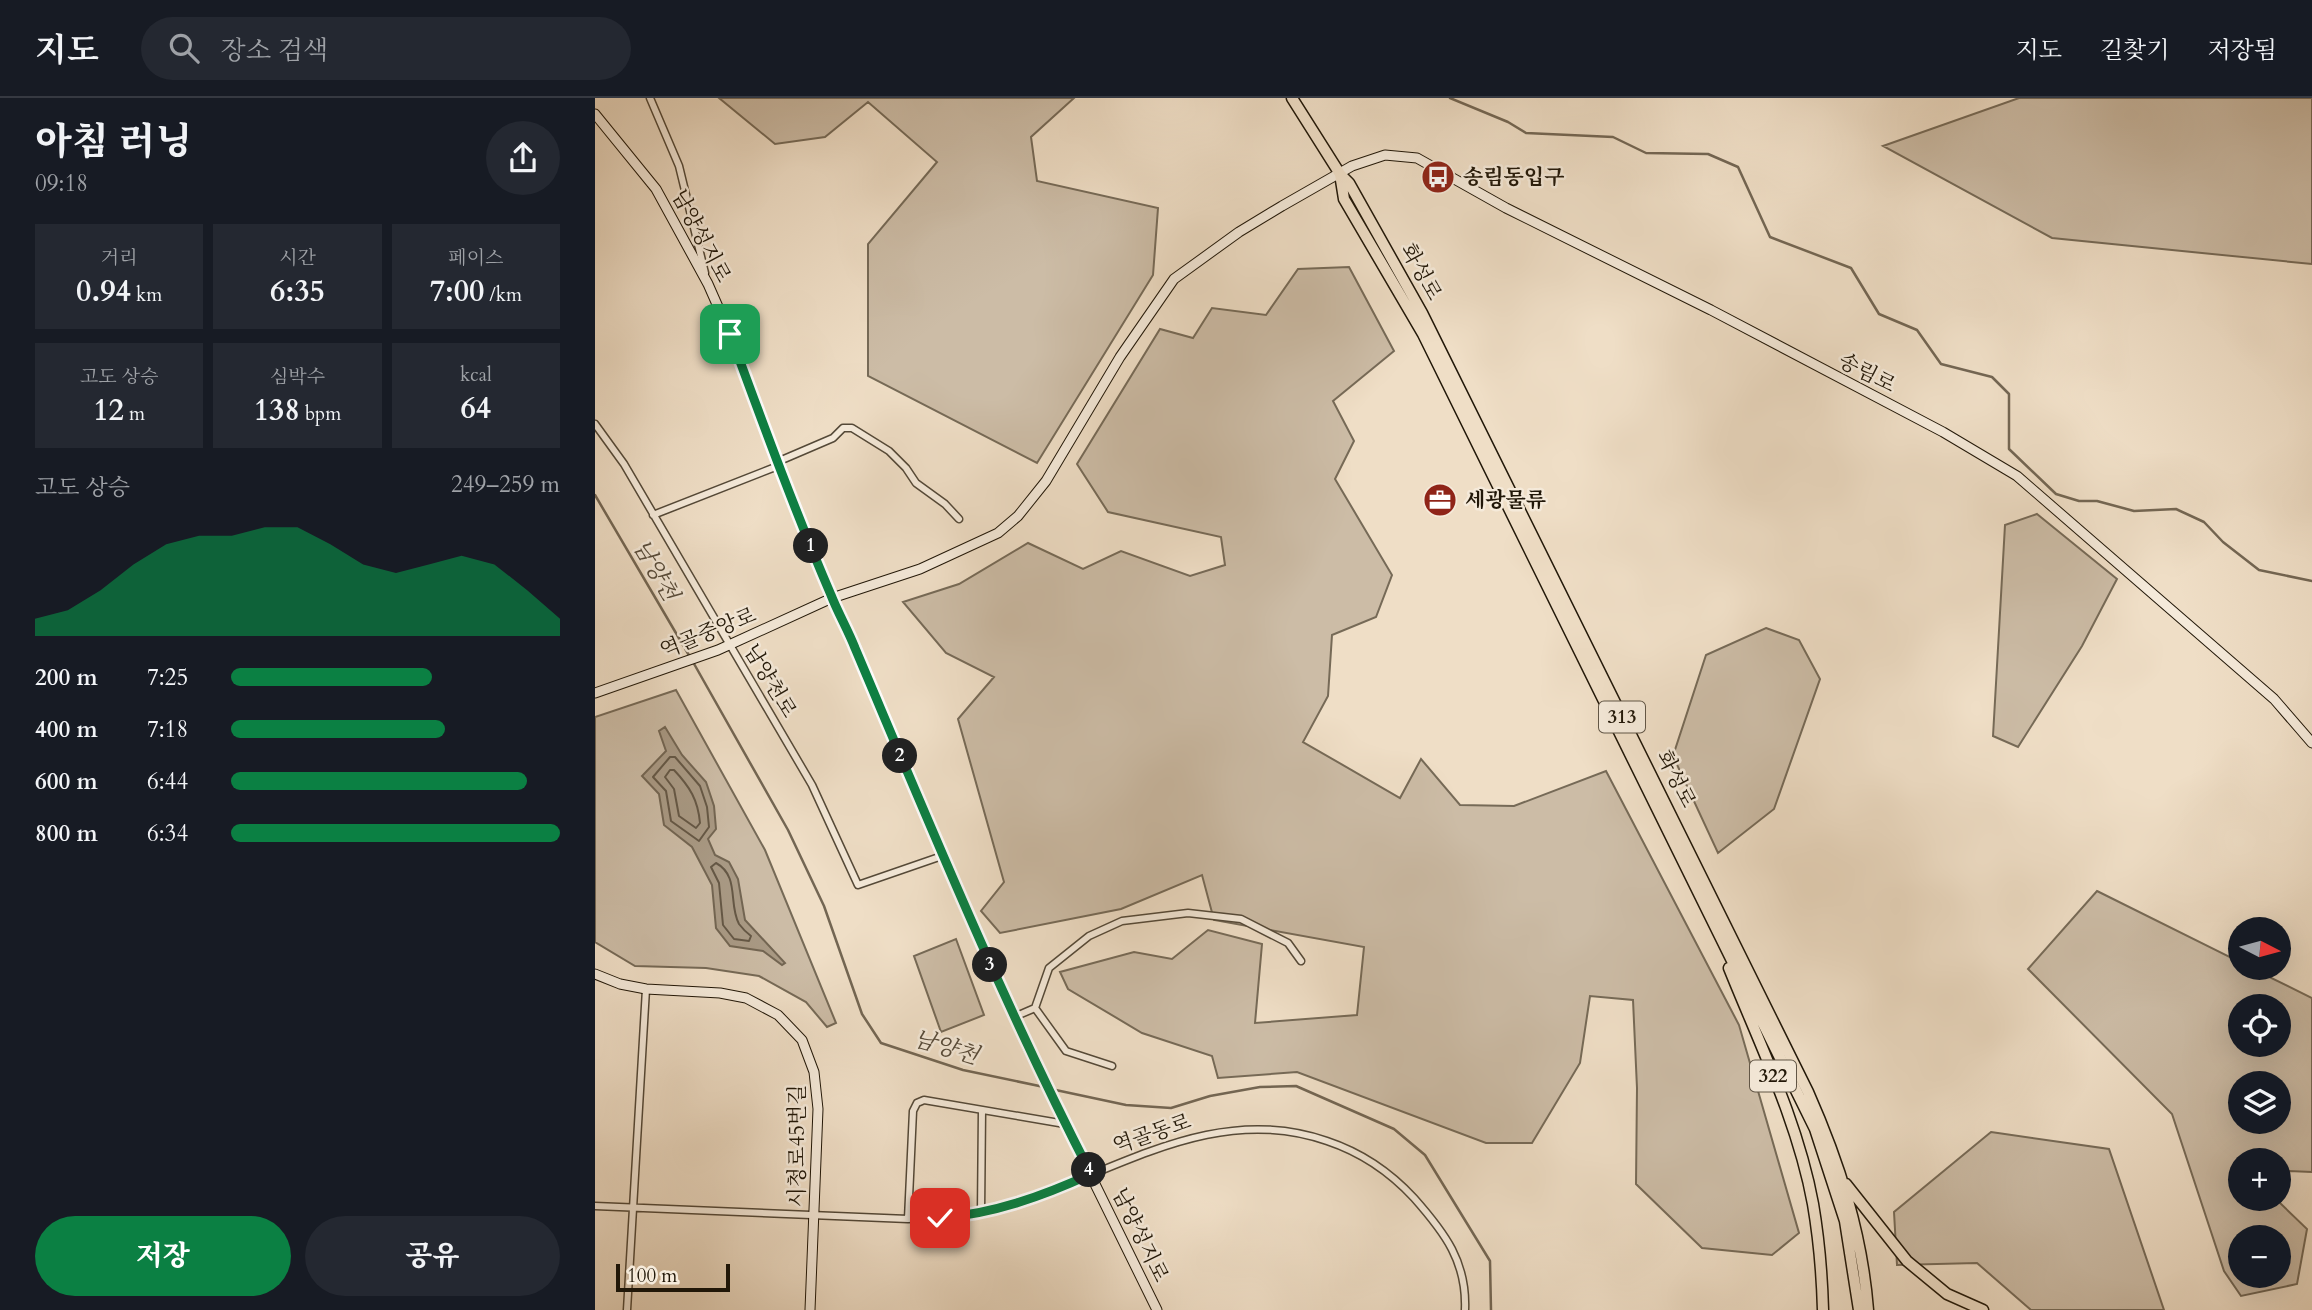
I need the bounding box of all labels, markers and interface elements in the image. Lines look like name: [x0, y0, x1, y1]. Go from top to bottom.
search box: [141, 17, 631, 80]
text: 지도: [35, 28, 99, 73]
icon: search: [165, 29, 203, 67]
text: 장소 검색: [221, 33, 328, 68]
text: 지도: [2016, 34, 2062, 67]
text: 길찾기: [2100, 34, 2169, 67]
text: 저장됨: [2207, 34, 2277, 67]
text: 아침 러닝: [35, 116, 192, 168]
button: share: [486, 121, 560, 195]
bus stop icon: 송림동입구: [1419, 158, 1457, 196]
place label: 송림동입구: [1463, 163, 1564, 192]
text: 09:18: [35, 168, 88, 199]
street label: 남양성지로: [664, 184, 738, 288]
street label: 화성로: [1394, 238, 1448, 306]
text: 거리: [101, 245, 138, 271]
text: 시간: [279, 245, 316, 271]
text: 페이스: [448, 245, 503, 271]
text: 0.94: [76, 271, 131, 312]
text: 6:35: [270, 271, 325, 312]
text: 7:00: [430, 271, 484, 312]
text: km: [131, 282, 162, 308]
text: /km: [484, 282, 522, 308]
pin: [700, 304, 760, 364]
icon: arrive: [711, 315, 749, 353]
street label: 송림로: [1833, 346, 1901, 400]
text: kcal: [460, 362, 492, 388]
text: 고도 상승: [80, 364, 158, 390]
text: 심박수: [270, 364, 325, 390]
text: 64: [460, 388, 491, 429]
text: 12: [93, 390, 124, 431]
text: 138: [254, 390, 300, 431]
text: m: [124, 401, 145, 427]
text: bpm: [300, 401, 341, 427]
text: 249–259 m: [451, 469, 560, 500]
text: 고도 상승: [35, 472, 130, 503]
office icon: 세광물류: [1421, 481, 1459, 519]
place label: 세광물류: [1465, 486, 1546, 515]
pin: 1: [793, 528, 829, 564]
text: 1: [806, 532, 815, 558]
water label: 남양천: [626, 533, 687, 608]
street label: 역골중앙로: [656, 601, 760, 665]
street label: 남양천로: [737, 639, 803, 723]
text: 200 m: [35, 662, 98, 693]
text: 7:25: [147, 662, 188, 693]
road number: 313: [1599, 702, 1645, 732]
text: 400 m: [35, 714, 98, 745]
text: 7:18: [147, 714, 188, 745]
pin: 2: [883, 738, 917, 774]
text: 2: [895, 742, 904, 768]
street label: 화성로: [1649, 745, 1703, 813]
text: 600 m: [35, 766, 98, 797]
text: 6:44: [147, 766, 188, 797]
text: 800 m: [35, 818, 98, 849]
text: 6:34: [147, 818, 188, 849]
north arrow: [2228, 917, 2291, 980]
map controls: [2228, 917, 2291, 1288]
pin: 3: [973, 948, 1007, 982]
text: 3: [985, 951, 994, 977]
button: locate: [2228, 994, 2291, 1057]
water label: 남양천: [910, 1022, 984, 1072]
road number: 322: [1750, 1060, 1796, 1092]
button: layers: [2228, 1071, 2291, 1134]
street label: 시청로45번길: [783, 1085, 812, 1207]
street label: 역골동로: [1109, 1107, 1195, 1161]
button: +: [2228, 1148, 2291, 1211]
pin: 4: [1071, 1152, 1107, 1188]
text: 4: [1084, 1156, 1093, 1182]
street label: 남양성지로: [1105, 1183, 1175, 1287]
pin: [910, 1188, 970, 1248]
icon: check: [921, 1199, 959, 1237]
button: 저장: [35, 1216, 291, 1296]
button: 공유: [305, 1216, 560, 1296]
button: −: [2228, 1225, 2291, 1288]
scale bar: [616, 1261, 730, 1293]
text: 100 m: [627, 1263, 677, 1289]

